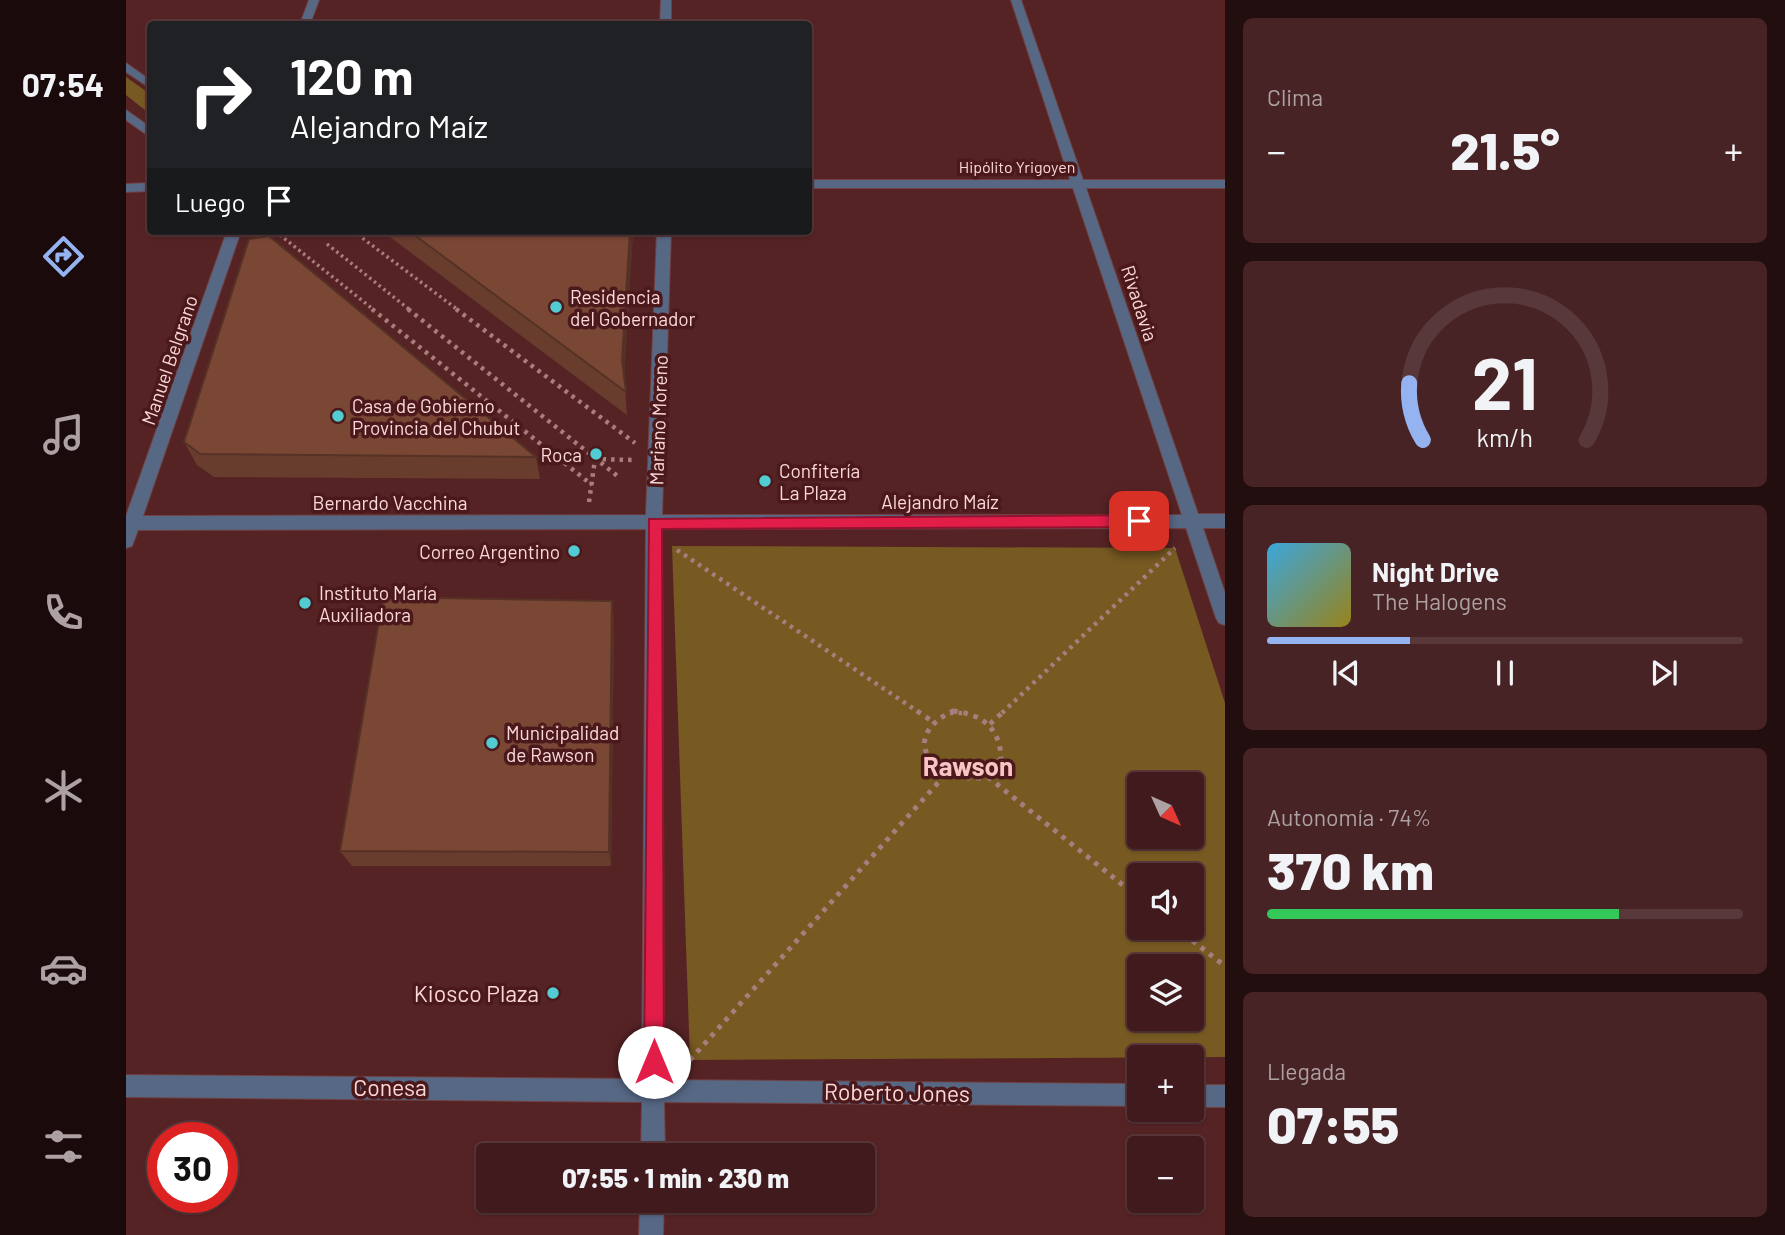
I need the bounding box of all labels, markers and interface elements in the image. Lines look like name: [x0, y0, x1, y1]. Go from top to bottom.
text: 120 m: [290, 46, 413, 105]
icon: right: [175, 49, 266, 140]
text: 07:54: [22, 65, 104, 103]
text: Clima: [1267, 83, 1323, 111]
text: Alejandro Maíz: [290, 106, 488, 144]
text: 21.5°: [1450, 118, 1560, 180]
text: −: [1267, 127, 1286, 173]
text: +: [1724, 127, 1743, 173]
street label: Hipólito Yrigoyen: [959, 157, 1075, 176]
icon: arrive: [260, 182, 298, 220]
text: Luego: [175, 186, 246, 217]
icon: directions: [39, 232, 88, 281]
street label: Rivadavia: [1117, 262, 1163, 344]
place label: Residencia del Gobernador: [570, 285, 696, 330]
street label: Manuel Belgrano: [136, 292, 202, 428]
marker: Residencia del Gobernador: [548, 299, 564, 315]
text: 21: [1472, 338, 1538, 426]
street label: Mariano Moreno: [644, 354, 672, 486]
place label: Casa de Gobierno Provincia del Chubut: [352, 394, 520, 439]
marker: Casa de Gobierno Provincia del Chubut: [330, 408, 346, 424]
icon: music: [39, 410, 88, 459]
text: km/h: [1477, 422, 1533, 452]
place label: Roca: [540, 443, 582, 466]
marker: Roca: [588, 446, 604, 462]
place label: Confitería La Plaza: [779, 459, 860, 504]
marker: Confitería La Plaza: [757, 473, 773, 489]
street label: Alejandro Maíz: [881, 490, 999, 513]
street label: Bernardo Vacchina: [313, 491, 467, 514]
pin: [1109, 491, 1169, 551]
icon: arrive: [1120, 502, 1158, 540]
place label: Correo Argentino: [419, 540, 560, 563]
marker: Correo Argentino: [566, 543, 582, 559]
text: Night Drive: [1372, 556, 1499, 587]
place label: Instituto María Auxiliadora: [319, 581, 437, 626]
text: The Halogens: [1372, 587, 1507, 615]
icon: phone: [39, 588, 88, 637]
marker: Instituto María Auxiliadora: [297, 595, 313, 611]
icon: previous: [1327, 654, 1365, 692]
icon: pause: [1486, 654, 1524, 692]
icon: next: [1645, 654, 1683, 692]
place label: Municipalidad de Rawson: [506, 721, 619, 766]
marker: Municipalidad de Rawson: [484, 735, 500, 751]
district label: Rawson: [923, 750, 1013, 781]
icon: climate: [39, 766, 88, 815]
north arrow: [1127, 772, 1204, 849]
map controls: [1127, 772, 1204, 1213]
text: Autonomía · 74%: [1267, 803, 1431, 831]
text: 370 km: [1267, 838, 1434, 900]
button: sound: [1127, 863, 1204, 940]
icon: car: [39, 944, 88, 993]
button: layers: [1127, 954, 1204, 1031]
place label: Kiosco Plaza: [414, 979, 539, 1007]
marker: Kiosco Plaza: [545, 985, 561, 1001]
position arrow: [617, 1025, 691, 1099]
button: +: [1127, 1045, 1204, 1122]
text: Llegada: [1267, 1057, 1346, 1085]
street label: Conesa: [353, 1073, 427, 1101]
street label: Roberto Jones: [824, 1077, 970, 1107]
text: 07:55: [1267, 1092, 1399, 1154]
icon: filters: [39, 1122, 88, 1171]
speed limit sign: 30: [147, 1122, 238, 1213]
button: −: [1127, 1136, 1204, 1213]
text: 07:55 · 1 min · 230 m: [562, 1162, 789, 1193]

